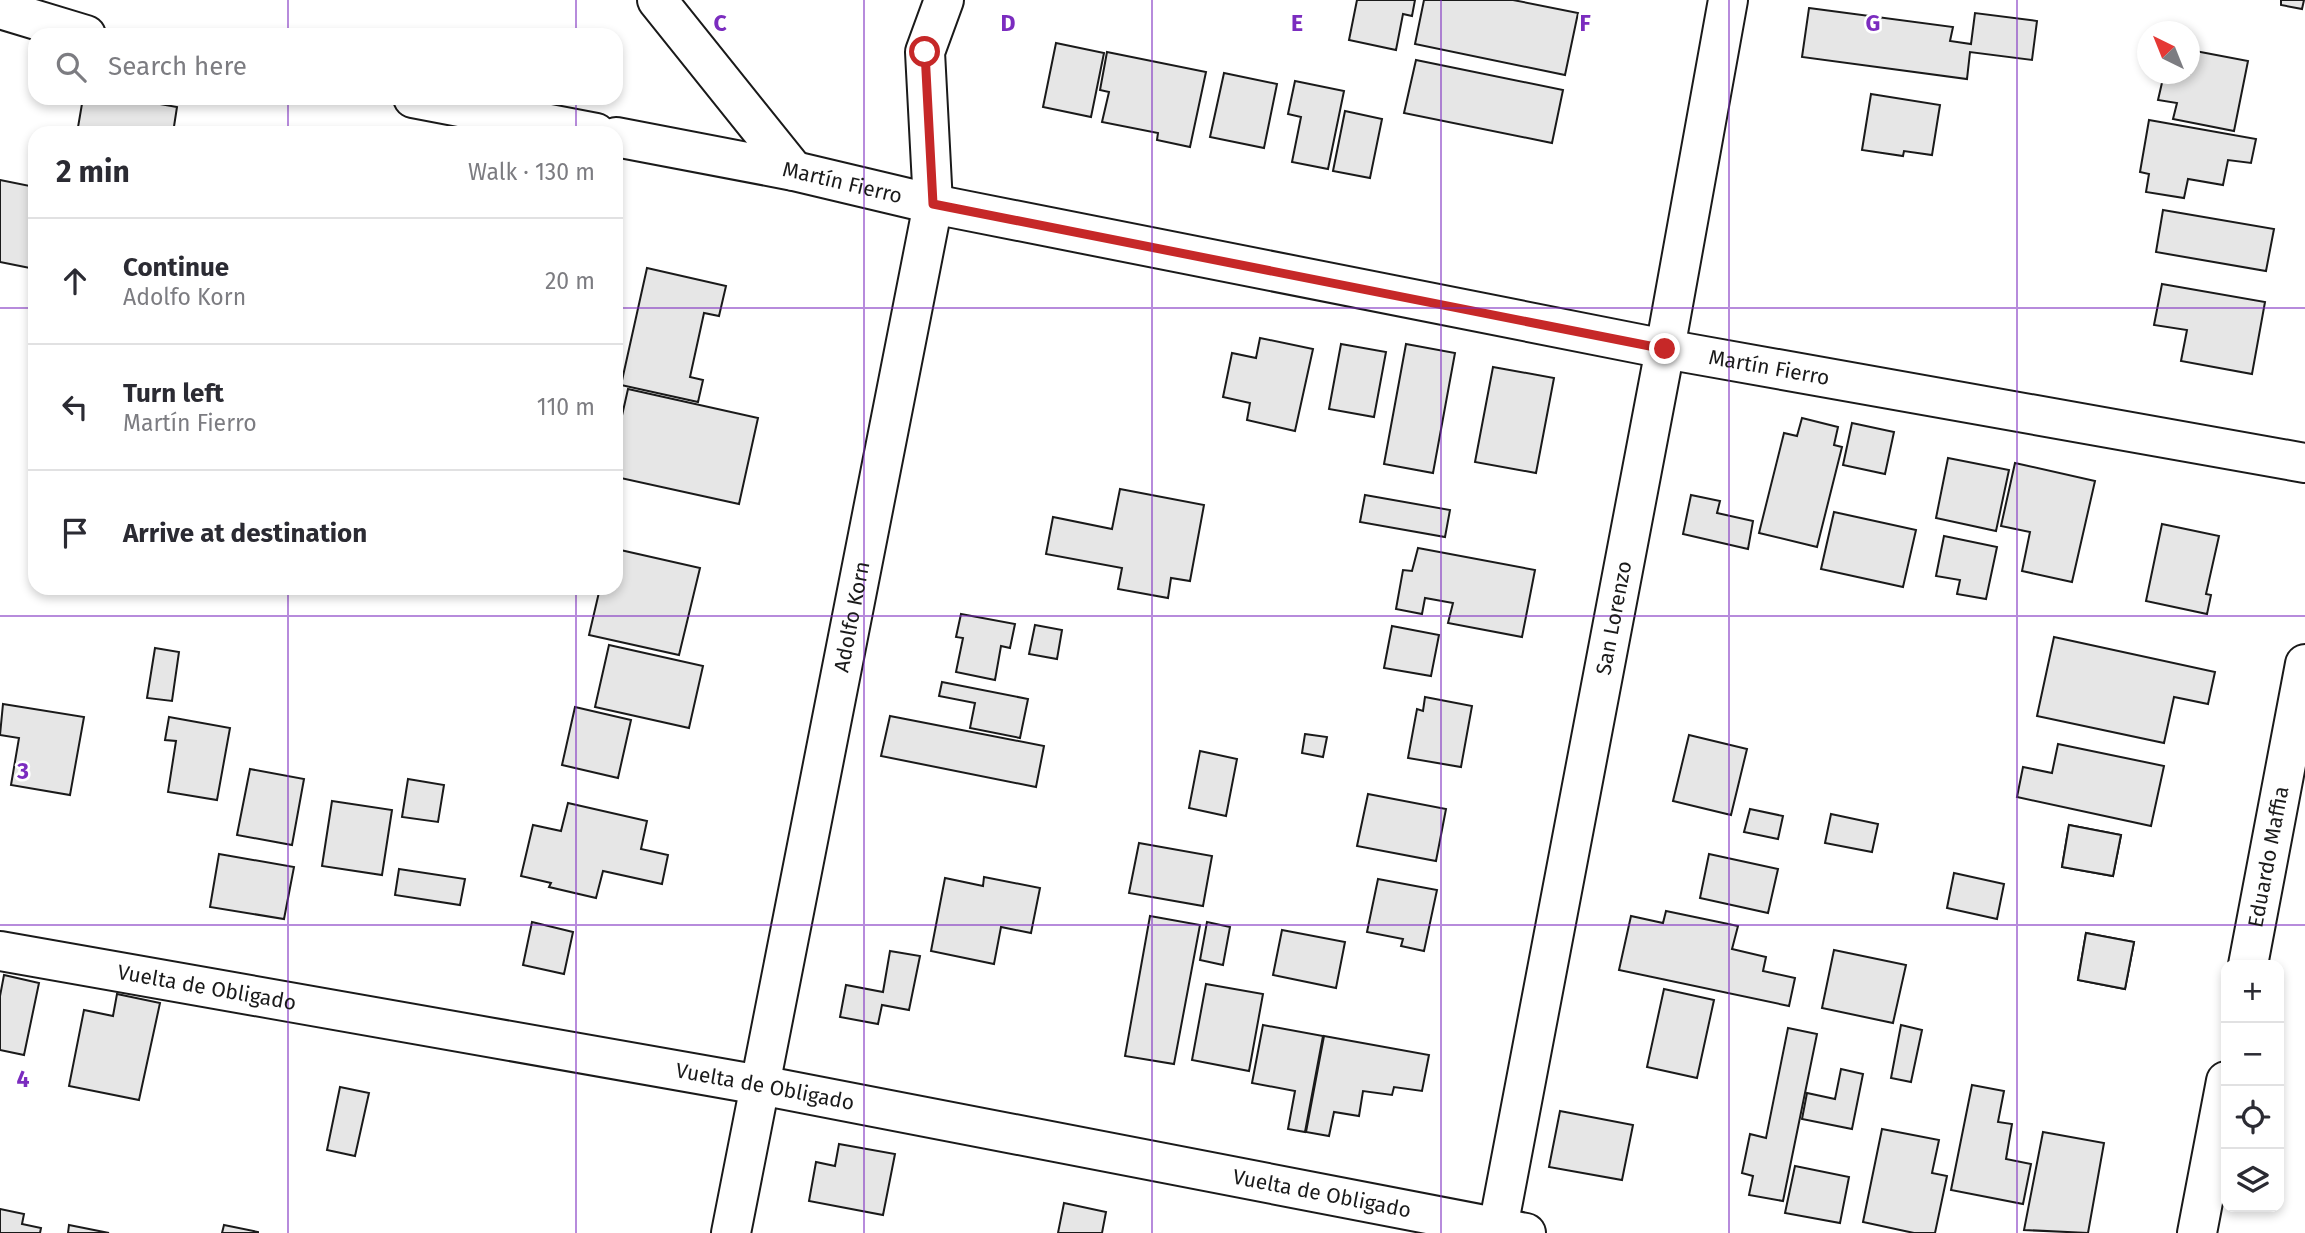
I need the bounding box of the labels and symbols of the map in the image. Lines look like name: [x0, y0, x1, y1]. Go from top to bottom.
text: C: [713, 9, 727, 37]
text: D: [1001, 9, 1016, 37]
text: E: [1291, 9, 1303, 37]
text: F: [1579, 9, 1591, 37]
text: G: [1866, 9, 1880, 37]
north arrow: [2137, 21, 2200, 84]
route start: [909, 36, 940, 67]
street label: Martín Fierro: [780, 156, 905, 209]
route end: [1649, 333, 1680, 364]
street label: Martín Fierro: [1707, 344, 1831, 391]
street label: Adolfo Korn: [828, 559, 876, 674]
street label: San Lorenzo: [1590, 559, 1637, 677]
text: 3: [16, 757, 29, 785]
street label: Eduardo Maffia: [2242, 784, 2295, 930]
street label: Vuelta de Obligado: [115, 959, 298, 1016]
street label: Vuelta de Obligado: [674, 1057, 857, 1116]
text: 4: [17, 1065, 30, 1093]
street label: Vuelta de Obligado: [1231, 1164, 1413, 1224]

